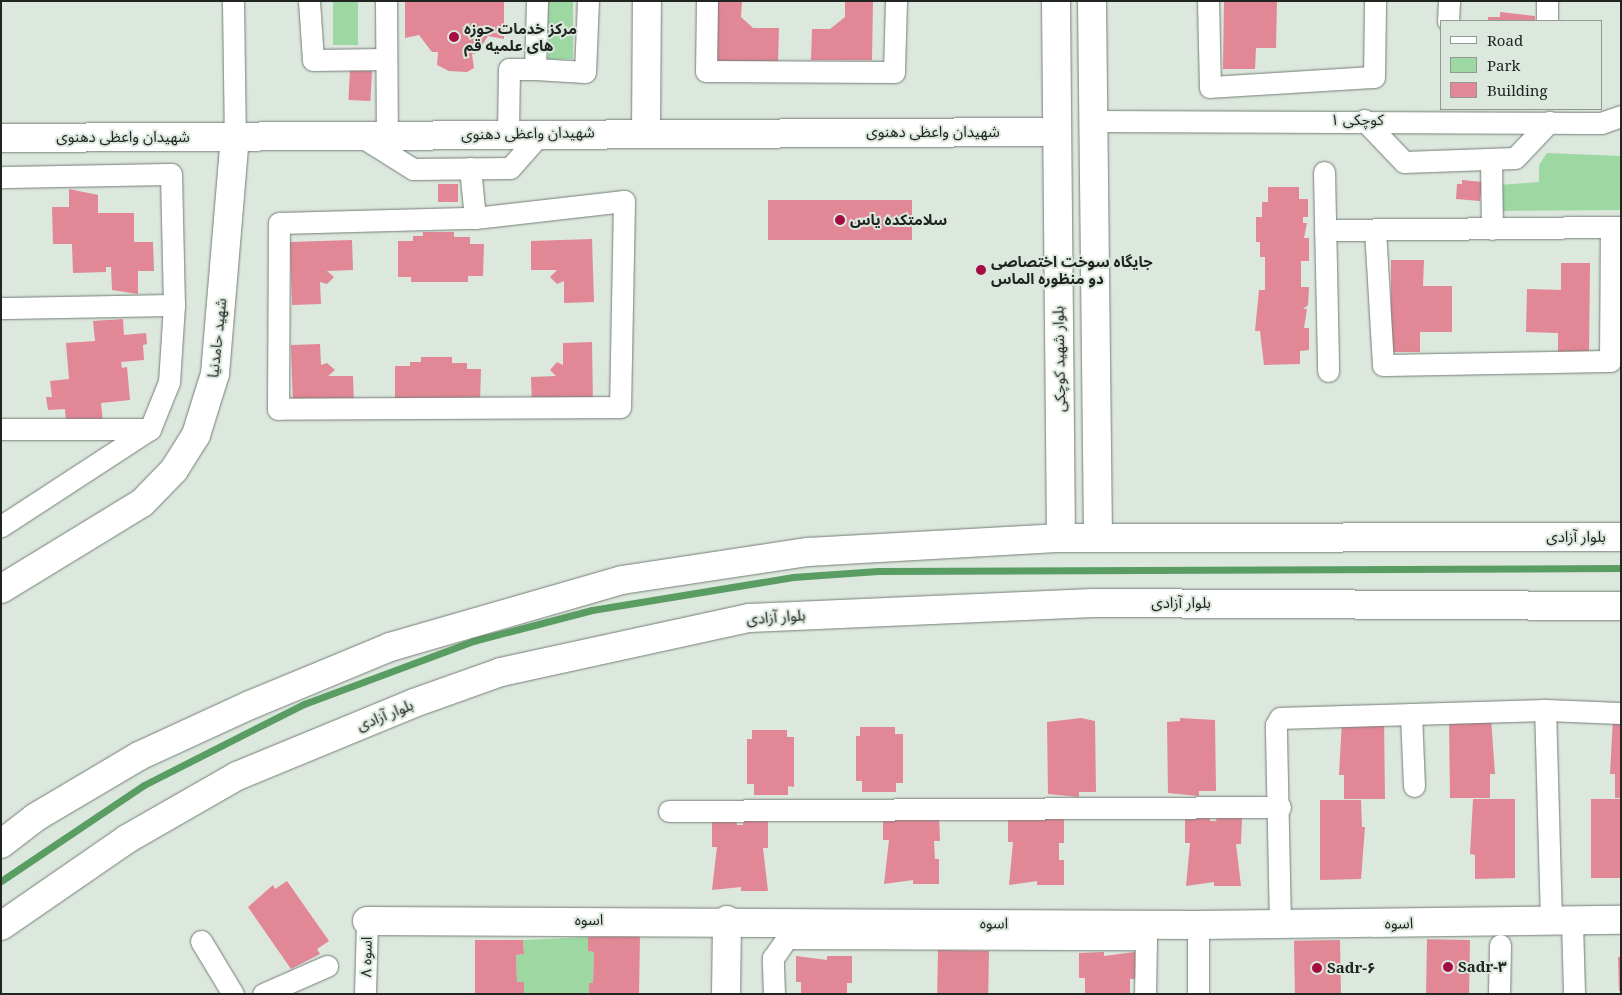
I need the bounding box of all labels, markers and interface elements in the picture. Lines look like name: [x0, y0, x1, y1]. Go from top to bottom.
place label: مرکز خدمات حوزه های علمیه قم: [464, 19, 577, 54]
legend: [1440, 20, 1602, 110]
text: Road: [1487, 30, 1523, 50]
marker: مرکز خدمات حوزه های علمیه قم: [448, 31, 460, 43]
text: Park: [1487, 55, 1520, 75]
text: Building: [1487, 80, 1548, 100]
street label: کوچکی ۱: [1330, 111, 1384, 129]
street label: شهیدان واعظی دهنوی: [461, 123, 595, 143]
street label: شهیدان واعظی دهنوی: [866, 123, 1000, 141]
street label: شهیدان واعظی دهنوی: [56, 128, 190, 146]
place label: سلامتکده یاس: [850, 211, 947, 229]
marker: سلامتکده یاس: [834, 214, 846, 226]
place label: جایگاه سوخت اختصاصی دو منظوره الماس: [991, 252, 1153, 287]
marker: جایگاه سوخت اختصاصی دو منظوره الماس: [975, 264, 987, 276]
street label: شهید حامدنیا: [204, 297, 230, 379]
street label: بلوار شهید کوچکی: [1049, 306, 1069, 412]
street label: بلوار آزادی: [1546, 528, 1606, 546]
street label: بلوار آزادی: [1151, 594, 1211, 612]
street label: بلوار آزادی: [746, 606, 806, 628]
street label: بلوار آزادی: [354, 696, 416, 734]
street label: اسوه: [575, 911, 603, 929]
street label: اسوه: [980, 914, 1008, 932]
street label: اسوه: [1385, 914, 1413, 932]
street label: اسوه ۸: [357, 936, 375, 978]
place label: Sadr-۳: [1458, 958, 1506, 976]
place label: Sadr-۶: [1327, 959, 1375, 977]
marker: Sadr-۳: [1442, 961, 1454, 973]
marker: Sadr-۶: [1311, 962, 1323, 974]

